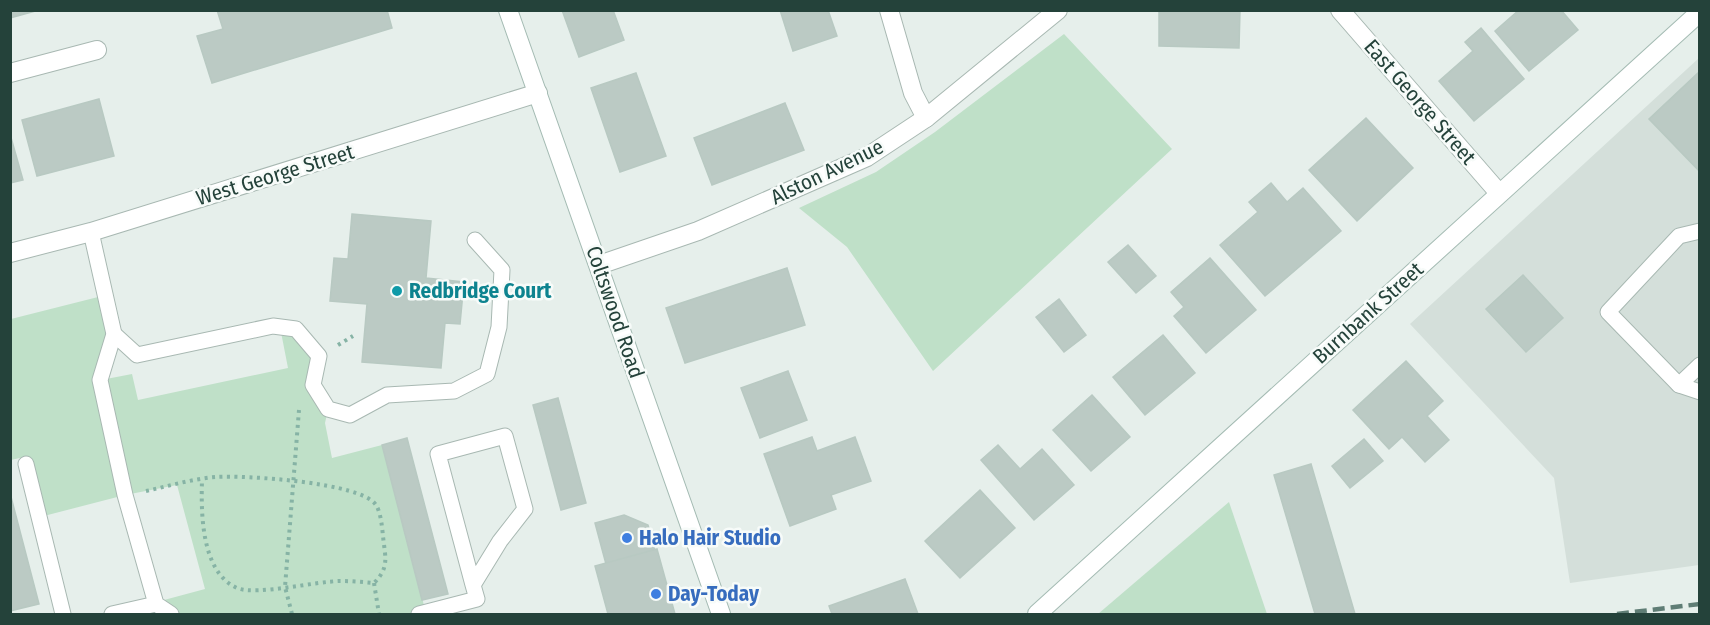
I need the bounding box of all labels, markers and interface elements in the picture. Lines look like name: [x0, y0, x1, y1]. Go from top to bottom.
street label: East George Street: [1359, 34, 1482, 170]
street label: Alston Avenue: [766, 134, 888, 210]
street label: West George Street: [193, 139, 357, 211]
street label: Coltswood Road: [580, 242, 650, 382]
street label: Burnbank Street: [1307, 257, 1429, 369]
place label: Redbridge Court: [409, 278, 552, 304]
marker: Redbridge Court: [390, 284, 404, 298]
place label: Halo Hair Studio: [639, 525, 781, 551]
marker: Halo Hair Studio: [620, 531, 634, 545]
place label: Day-Today: [668, 581, 760, 607]
marker: Day-Today: [649, 587, 663, 601]

